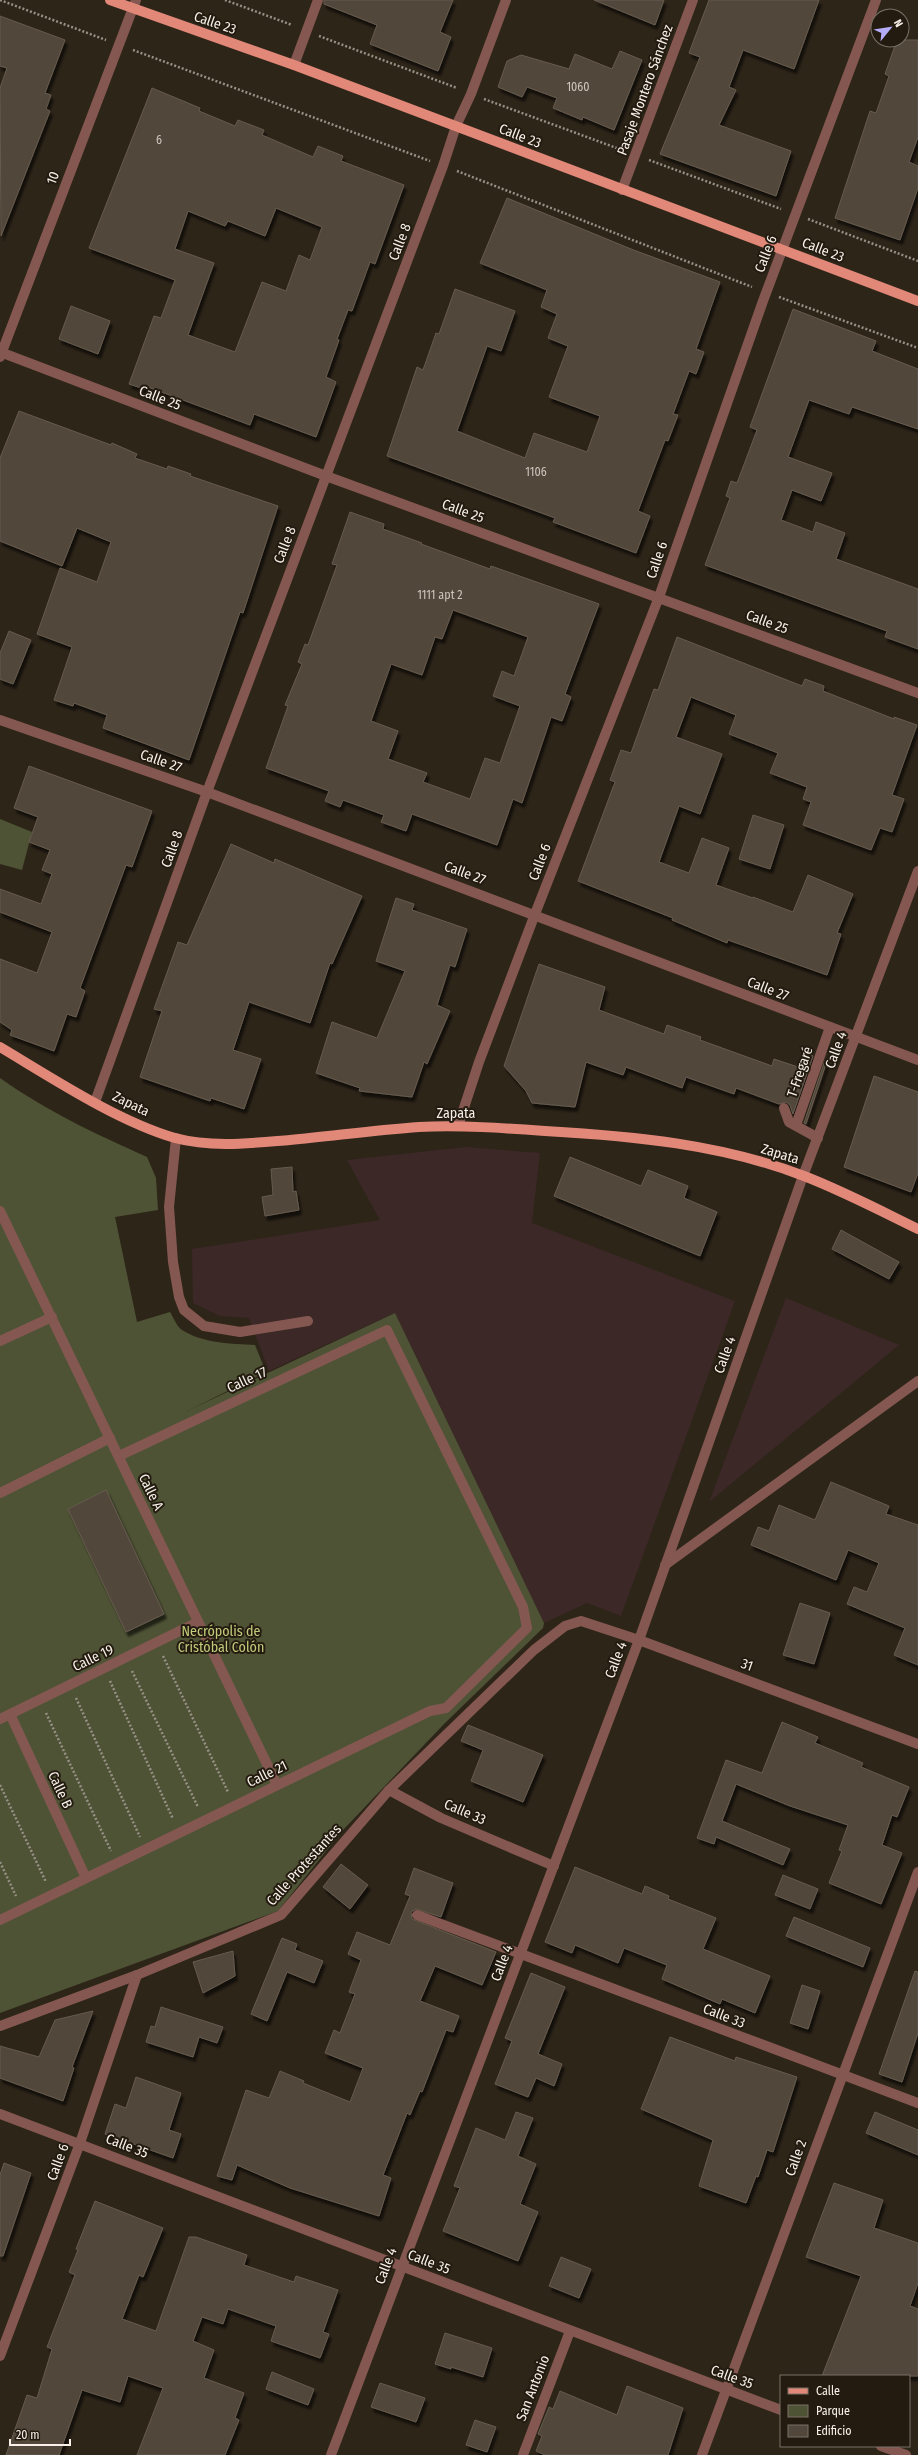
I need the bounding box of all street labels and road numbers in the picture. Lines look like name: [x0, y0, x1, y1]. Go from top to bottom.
street label: Calle 23: [192, 8, 238, 38]
street label: Pasaje Montero Sánchez: [613, 22, 677, 158]
street label: Calle 23: [497, 120, 543, 152]
street label: 10: [43, 169, 63, 187]
street label: Calle 8: [385, 221, 415, 263]
street label: Calle 6: [751, 233, 781, 275]
street label: Calle 23: [800, 234, 846, 266]
street label: Calle 25: [136, 382, 184, 414]
street label: Calle 25: [440, 496, 486, 526]
street label: Calle 8: [270, 524, 300, 566]
street label: Calle 6: [643, 539, 671, 581]
street label: Calle 25: [744, 607, 790, 637]
street label: Calle 27: [138, 746, 184, 776]
street label: Calle 8: [157, 828, 187, 870]
street label: Calle 6: [525, 841, 555, 883]
street label: Calle 27: [442, 858, 488, 888]
street label: Calle 27: [745, 973, 791, 1005]
street label: Calle 4: [822, 1029, 851, 1071]
street label: T-Fregaré: [783, 1044, 817, 1100]
street label: Zapata: [110, 1088, 152, 1120]
street label: Zapata: [437, 1105, 476, 1122]
street label: Zapata: [759, 1140, 801, 1168]
street label: Calle 4: [711, 1334, 740, 1376]
street label: Calle 17: [224, 1363, 270, 1397]
street label: Calle A: [135, 1471, 167, 1514]
street label: Calle 4: [601, 1639, 631, 1681]
street label: Calle 19: [70, 1641, 116, 1675]
street label: 31: [739, 1655, 755, 1675]
street label: Calle 21: [244, 1757, 290, 1791]
street label: Calle B: [44, 1769, 76, 1812]
street label: Calle 33: [441, 1796, 489, 1828]
street label: Calle Protestantes: [263, 1821, 345, 1909]
street label: Calle 4: [487, 1942, 517, 1984]
street label: Calle 33: [700, 2000, 748, 2032]
street label: Calle 35: [103, 2130, 151, 2162]
street label: Calle 2: [782, 2138, 810, 2178]
street label: Calle 6: [43, 2141, 73, 2183]
street label: Calle 4: [371, 2245, 401, 2287]
street label: Calle 35: [405, 2246, 453, 2278]
street label: San Antonio: [513, 2353, 553, 2423]
street label: Calle 35: [708, 2361, 756, 2393]

